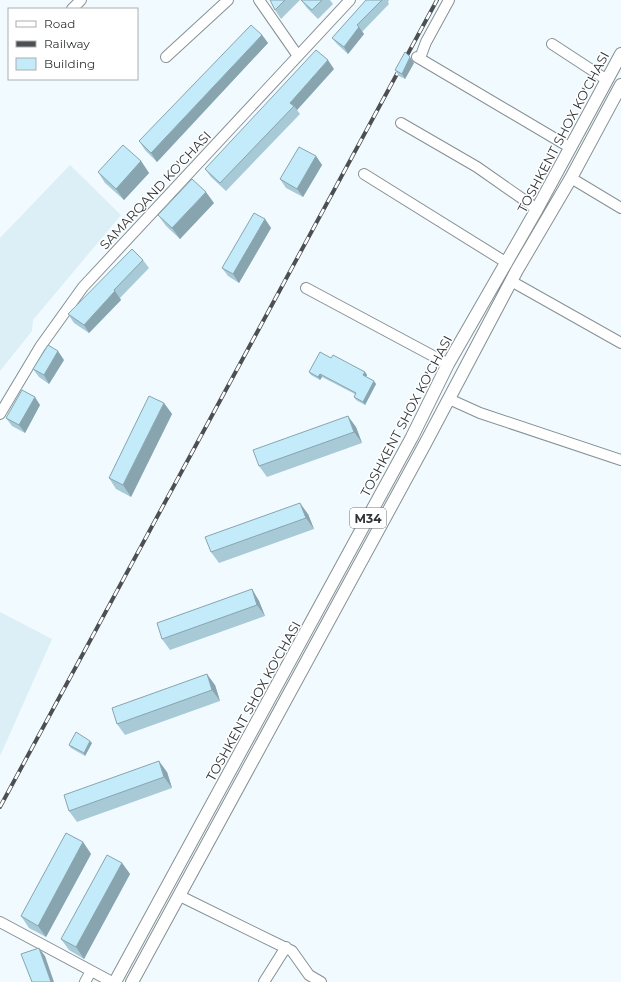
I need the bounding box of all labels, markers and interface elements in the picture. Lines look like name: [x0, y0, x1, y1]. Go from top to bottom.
legend: [8, 8, 138, 80]
text: Road: [44, 16, 75, 31]
text: Railway: [44, 36, 90, 51]
street label: TOSHKENT SHOX KO'CHASI: [514, 49, 612, 215]
text: Building: [44, 56, 95, 71]
street label: SAMARQAND KO'CHASI: [96, 127, 214, 253]
street label: TOSHKENT SHOX KO'CHASI: [357, 333, 455, 499]
road number: M34: [350, 508, 386, 528]
street label: TOSHKENT SHOX KO'CHASI: [202, 618, 304, 784]

